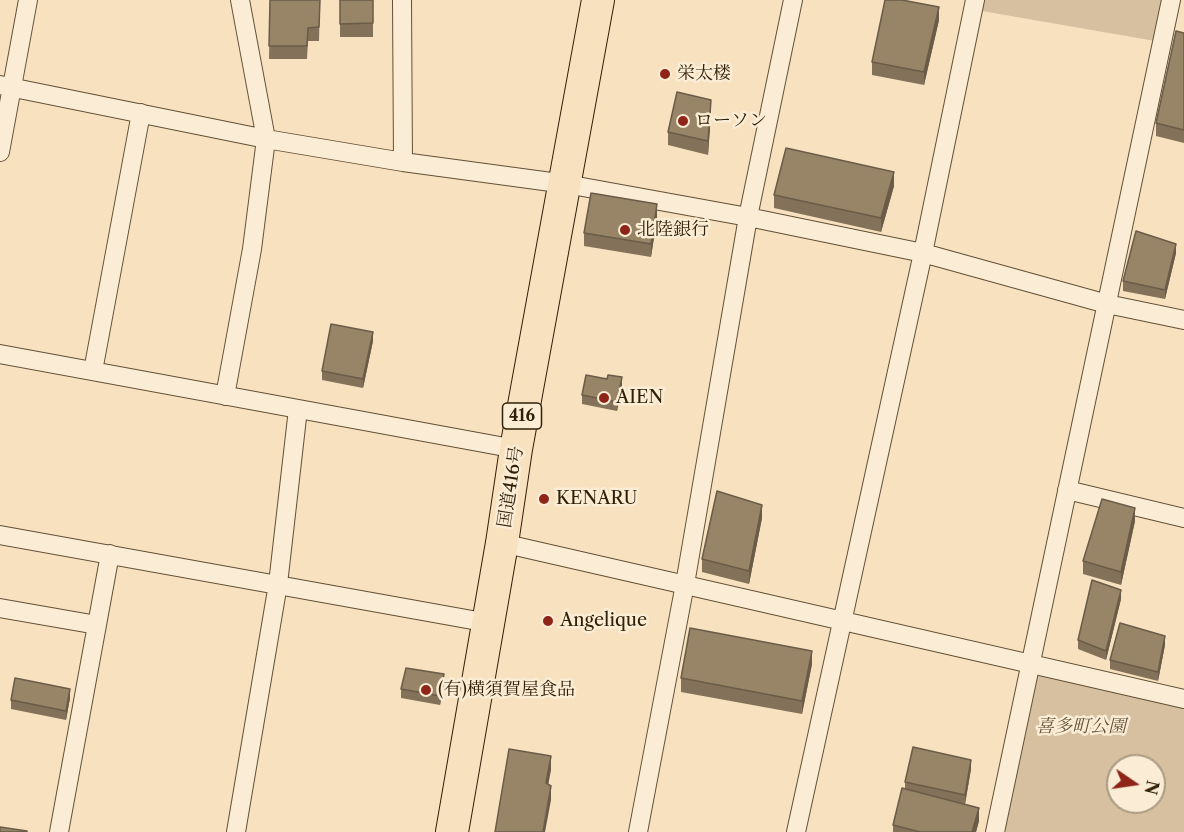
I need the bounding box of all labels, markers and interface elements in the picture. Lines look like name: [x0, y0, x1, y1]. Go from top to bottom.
place label: 栄太楼: [677, 63, 731, 85]
marker: 栄太楼: [658, 67, 672, 81]
place label: ローソン: [695, 110, 767, 132]
marker: ローソン: [676, 114, 690, 128]
place label: 北陸銀行: [637, 219, 709, 241]
marker: 北陸銀行: [618, 223, 632, 237]
place label: AIEN: [616, 387, 663, 409]
marker: AIEN: [597, 391, 611, 405]
road number: 416: [502, 403, 542, 429]
street label: 国道416号: [494, 445, 528, 529]
place label: KENARU: [556, 488, 637, 510]
marker: KENARU: [537, 492, 551, 506]
place label: Angelique: [560, 610, 647, 632]
marker: Angelique: [541, 614, 555, 628]
place label: (有)横須賀屋食品: [438, 679, 575, 701]
marker: (有)横須賀屋食品: [419, 683, 433, 697]
park label: 喜多町公園: [1036, 716, 1126, 738]
north arrow: [1106, 754, 1166, 814]
text: N: [1140, 779, 1163, 797]

